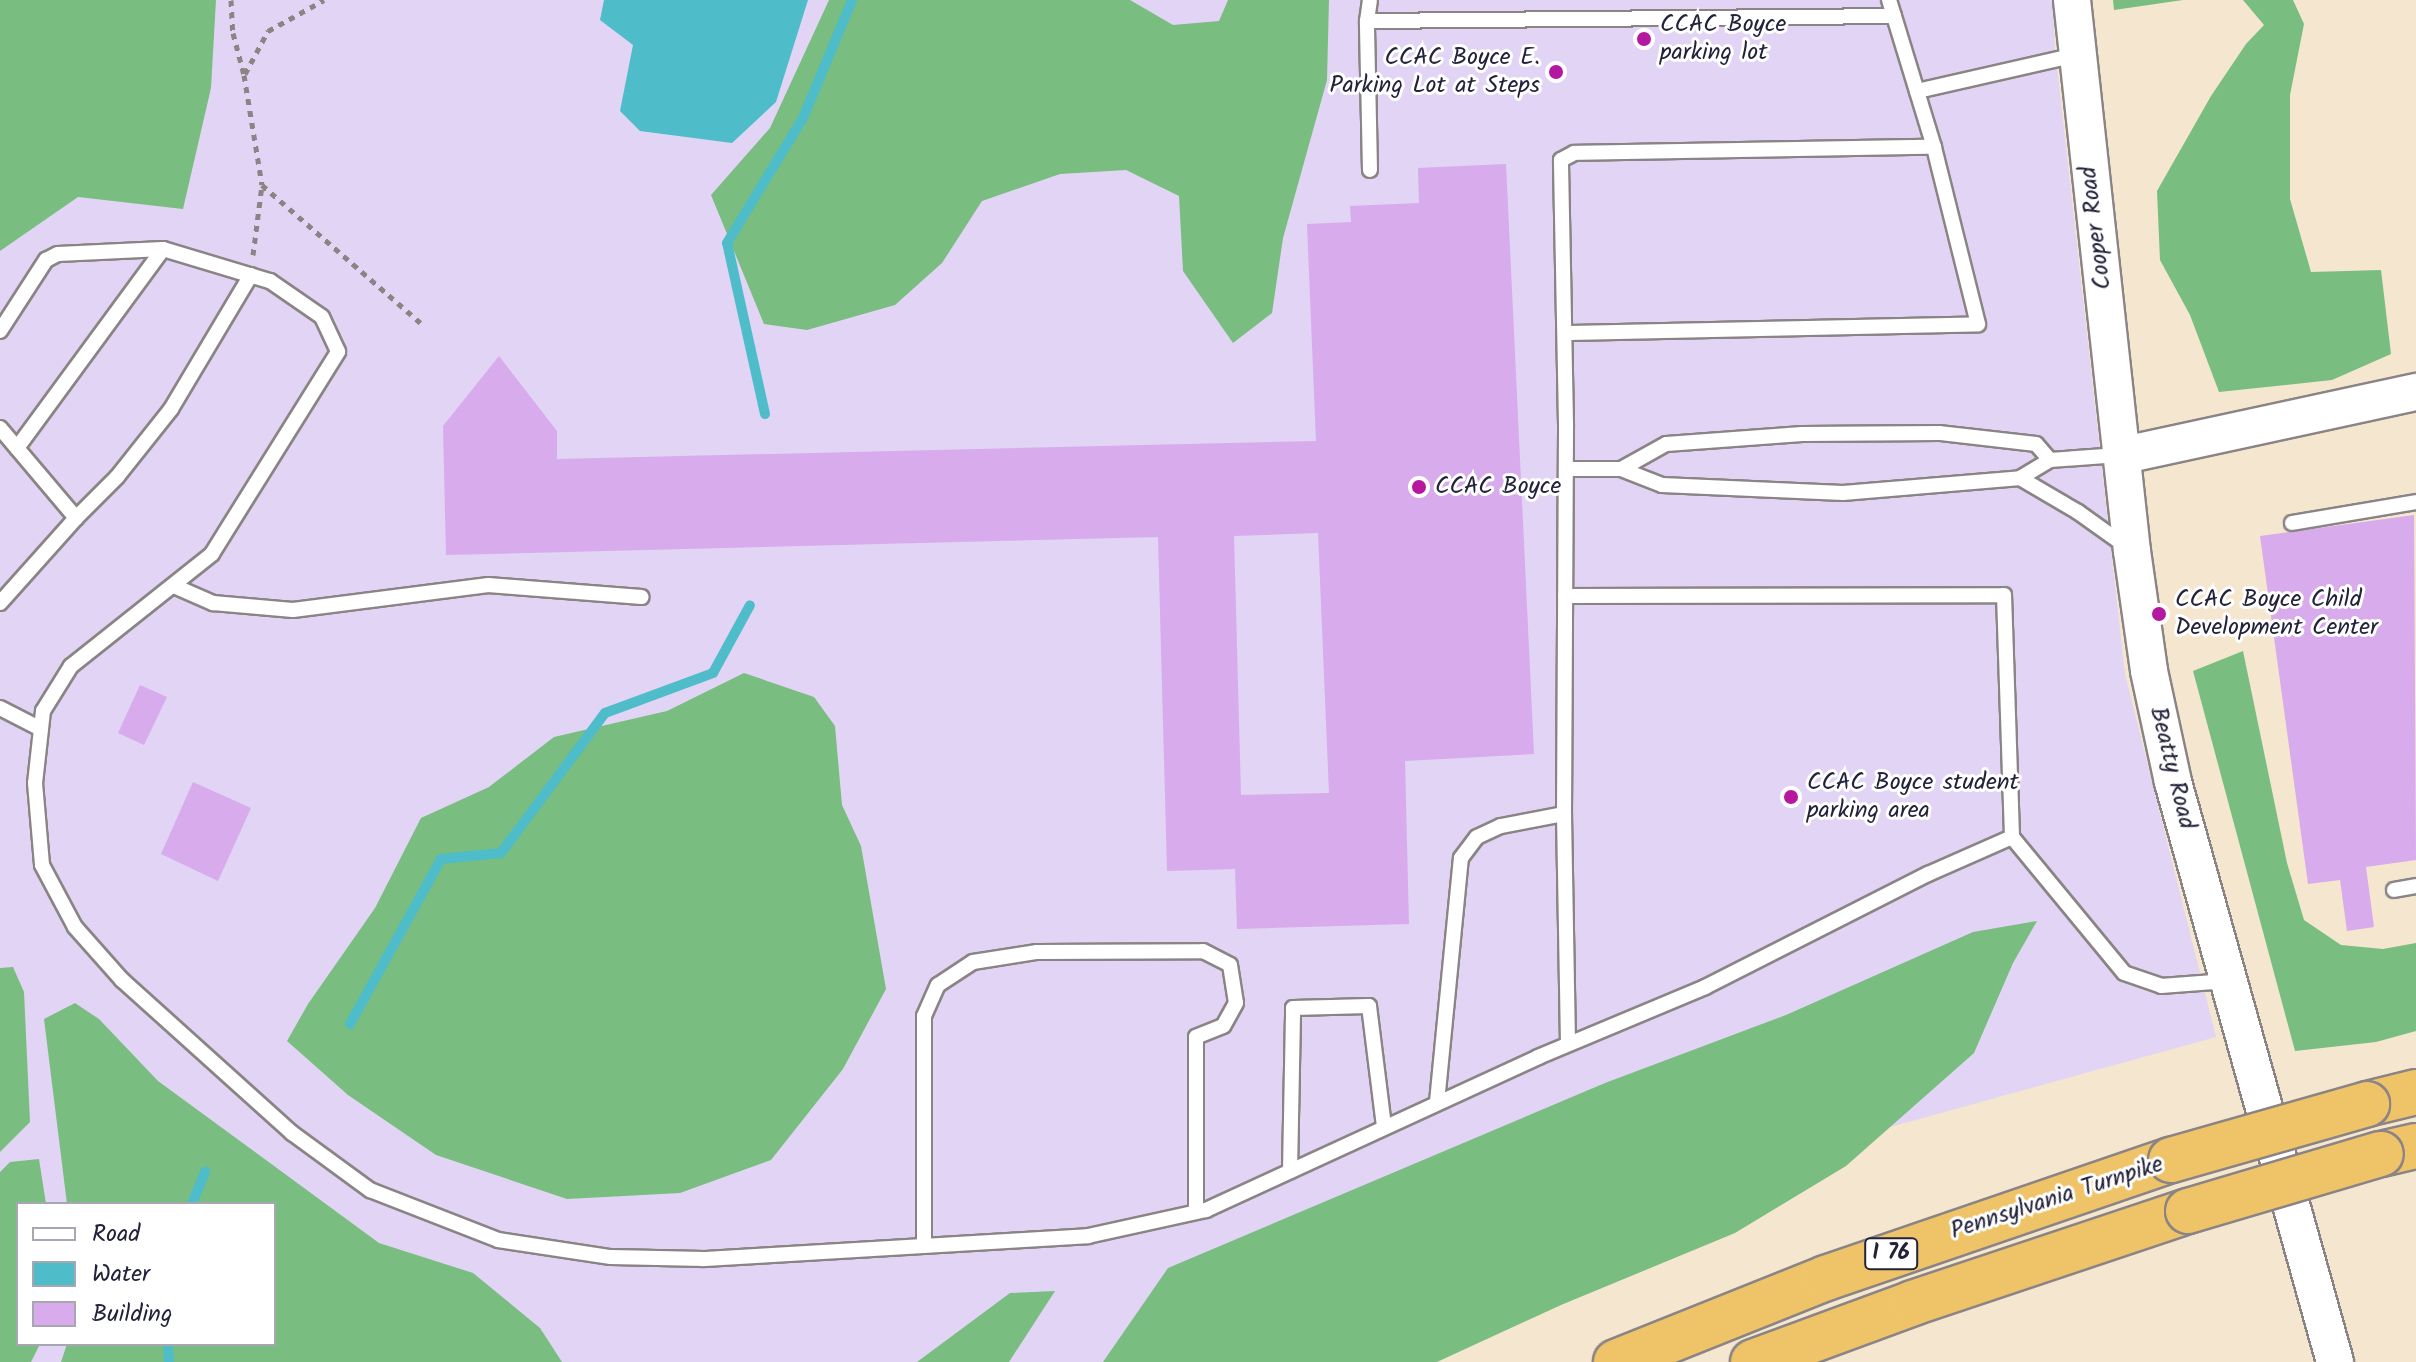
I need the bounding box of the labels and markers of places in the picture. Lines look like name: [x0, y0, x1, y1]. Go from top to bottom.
place label: CCAC Boyce parking lot: [1660, 11, 1786, 67]
marker: CCAC Boyce parking lot: [1635, 30, 1653, 48]
place label: CCAC Boyce E. Parking Lot at Steps: [1329, 44, 1540, 100]
marker: CCAC Boyce E. Parking Lot at Steps: [1547, 63, 1565, 81]
place label: CCAC Boyce: [1435, 473, 1561, 501]
marker: CCAC Boyce: [1410, 478, 1428, 496]
place label: CCAC Boyce Child Development Center: [2175, 586, 2378, 642]
marker: CCAC Boyce Child Development Center: [2150, 605, 2168, 623]
place label: CCAC Boyce student parking area: [1807, 769, 2019, 825]
marker: CCAC Boyce student parking area: [1782, 788, 1800, 806]

